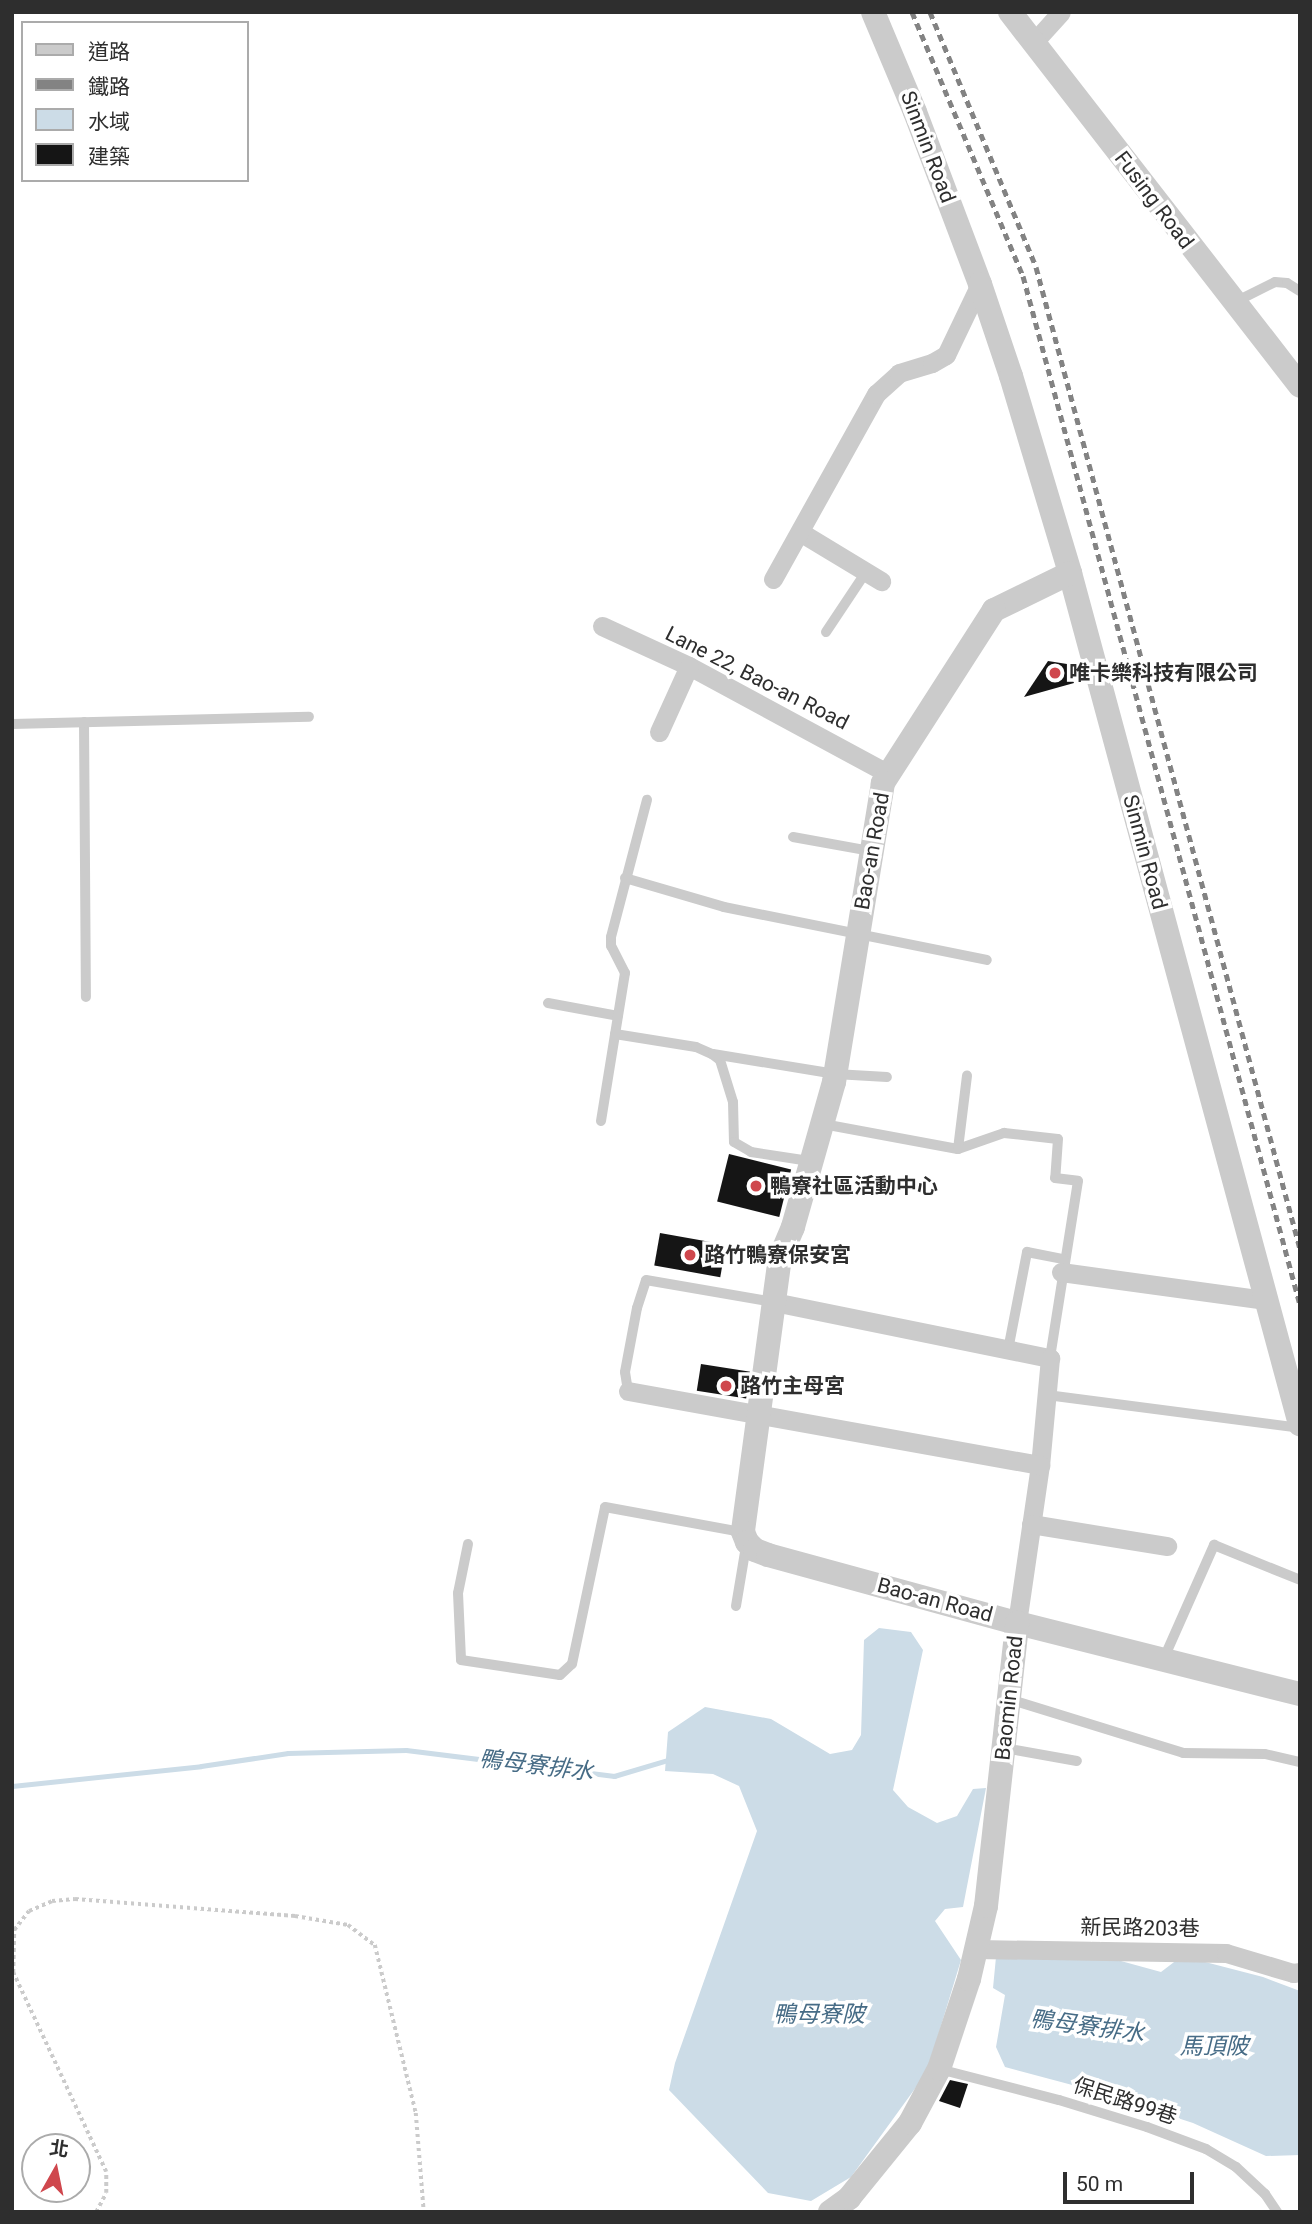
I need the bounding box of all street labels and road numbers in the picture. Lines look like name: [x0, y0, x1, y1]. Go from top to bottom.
street label: Sinmin Road: [895, 88, 961, 206]
street label: Fusing Road: [1109, 146, 1199, 254]
street label: Lane 22, Bao-an Road: [661, 621, 853, 735]
street label: Bao-an Road: [849, 790, 895, 912]
street label: Sinmin Road: [1118, 792, 1172, 912]
street label: Bao-an Road: [874, 1572, 996, 1628]
street label: Baomin Road: [990, 1635, 1028, 1761]
street label: 新民路203巷: [1080, 1914, 1200, 1942]
street label: 保民路99巷: [1070, 2072, 1180, 2130]

